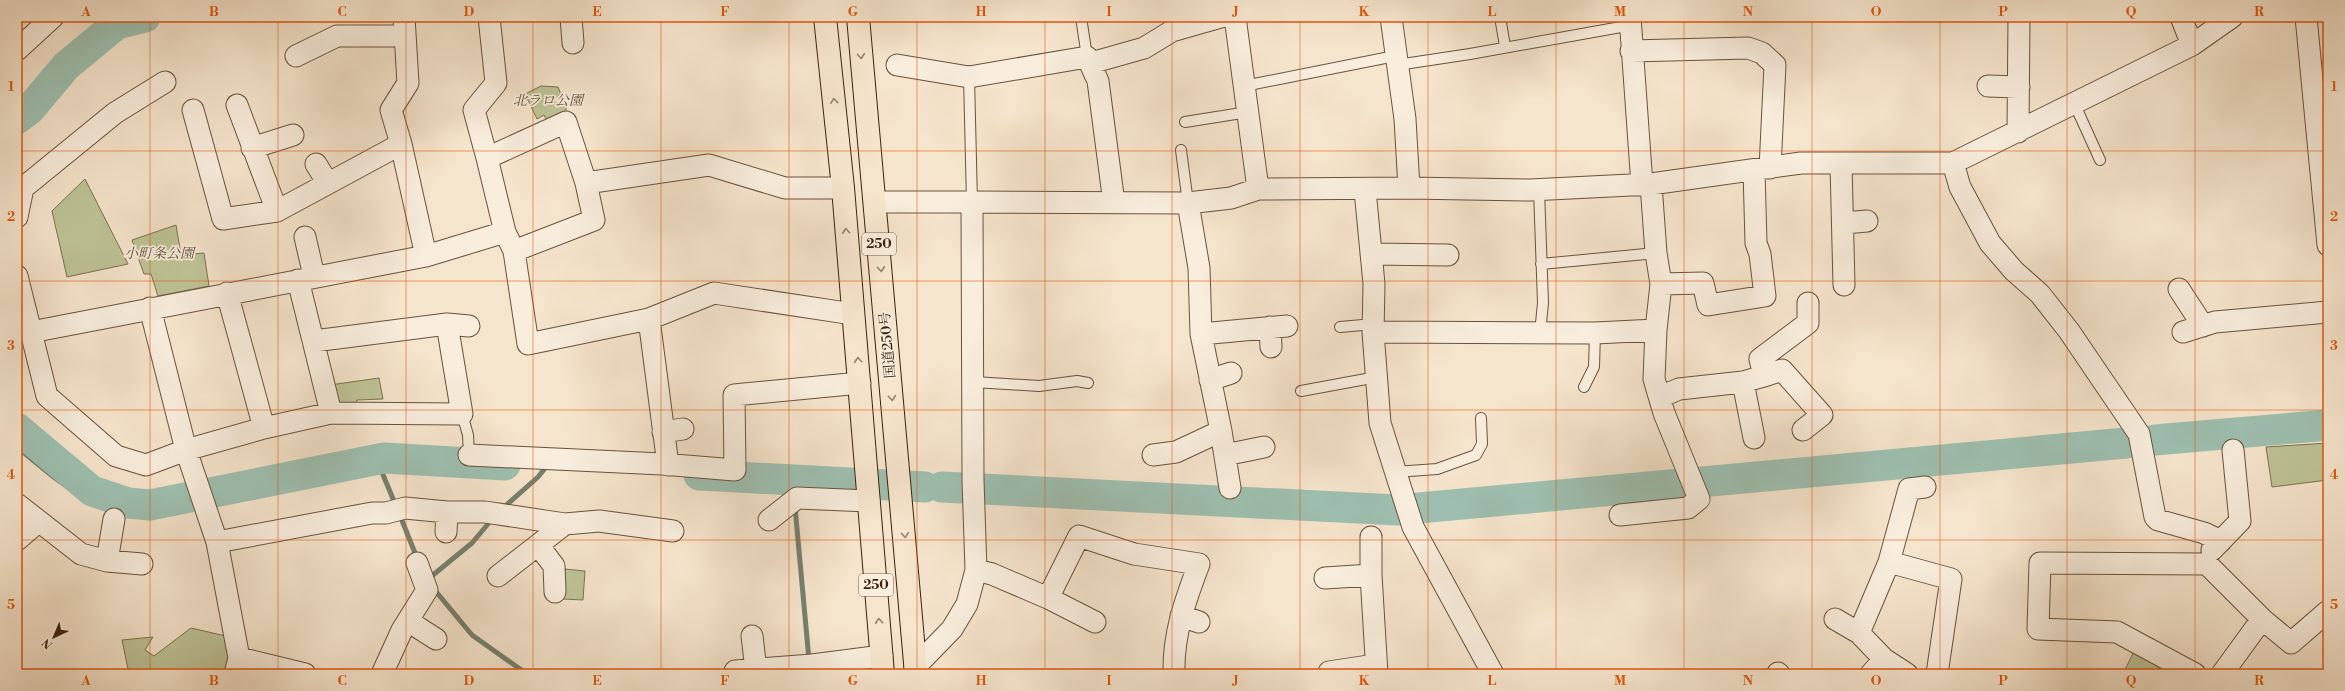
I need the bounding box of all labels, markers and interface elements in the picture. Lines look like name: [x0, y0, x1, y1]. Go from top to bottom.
text: A: [80, 4, 91, 20]
text: B: [209, 4, 219, 20]
text: C: [337, 4, 347, 20]
text: D: [464, 4, 474, 20]
text: E: [592, 4, 602, 20]
text: F: [720, 4, 730, 20]
text: G: [848, 4, 859, 20]
text: H: [976, 4, 987, 20]
text: I: [1106, 4, 1112, 20]
text: J: [1231, 4, 1239, 20]
text: K: [1359, 4, 1370, 20]
text: L: [1488, 4, 1497, 20]
text: M: [1614, 4, 1626, 20]
text: N: [1743, 4, 1754, 20]
text: O: [1871, 4, 1882, 20]
text: P: [1998, 4, 2008, 20]
text: Q: [2126, 4, 2137, 20]
text: R: [2254, 4, 2264, 20]
one-way arrow: [857, 53, 866, 59]
text: 1: [8, 79, 15, 95]
text: 1: [2331, 79, 2338, 95]
park label: 北ラロ公園: [513, 92, 585, 110]
one-way arrow: [830, 98, 839, 104]
text: 2: [7, 209, 15, 225]
text: 2: [2330, 209, 2338, 225]
one-way arrow: [842, 228, 851, 234]
road number: 250: [862, 233, 896, 255]
park label: 小町条公園: [124, 245, 196, 263]
one-way arrow: [876, 266, 885, 272]
street label: 国道250号: [876, 311, 900, 379]
text: 3: [7, 338, 15, 354]
text: 3: [2330, 338, 2338, 354]
one-way arrow: [853, 357, 862, 363]
one-way arrow: [888, 395, 897, 401]
text: 4: [7, 467, 16, 483]
text: 4: [2330, 467, 2339, 483]
one-way arrow: [900, 532, 909, 539]
road number: 250: [859, 574, 893, 596]
text: 5: [7, 597, 15, 613]
text: 5: [2330, 597, 2338, 613]
north arrow: [34, 617, 74, 657]
one-way arrow: [875, 618, 884, 624]
text: N: [40, 635, 56, 652]
text: A: [80, 673, 91, 689]
text: B: [209, 673, 219, 689]
text: C: [337, 673, 347, 689]
text: D: [464, 673, 474, 689]
text: E: [592, 673, 602, 689]
text: F: [720, 673, 730, 689]
text: G: [848, 673, 859, 689]
text: H: [976, 673, 987, 689]
text: I: [1106, 673, 1112, 689]
text: J: [1231, 673, 1239, 689]
text: K: [1359, 673, 1370, 689]
text: L: [1488, 673, 1497, 689]
text: M: [1614, 673, 1626, 689]
text: N: [1743, 673, 1754, 689]
text: O: [1871, 673, 1882, 689]
text: P: [1998, 673, 2008, 689]
text: Q: [2126, 673, 2137, 689]
text: R: [2254, 673, 2264, 689]

